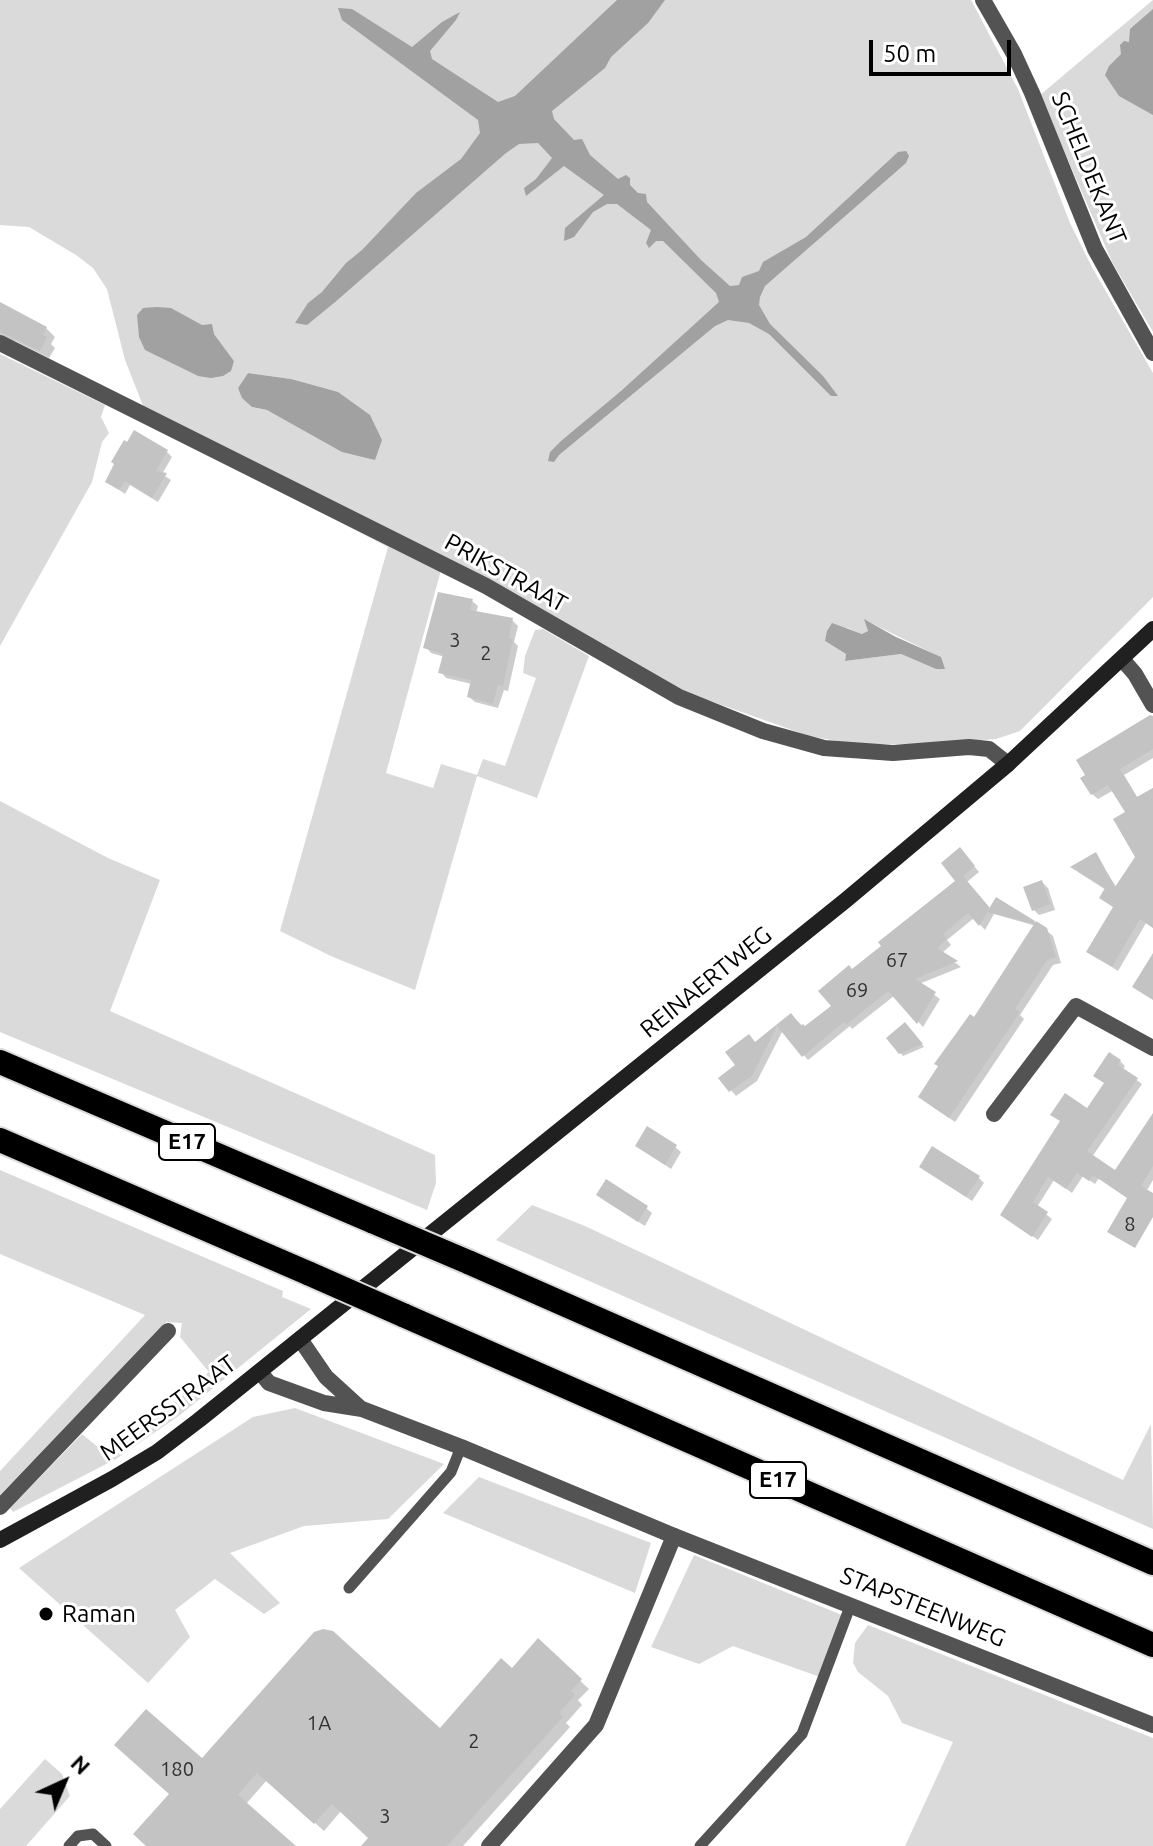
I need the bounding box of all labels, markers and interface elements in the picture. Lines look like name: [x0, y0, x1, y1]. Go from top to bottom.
scale bar: [873, 24, 1015, 74]
text: 50 m: [883, 40, 936, 67]
street label: SCHELDEKANT: [1045, 88, 1133, 248]
street label: PRIKSTRAAT: [440, 528, 572, 618]
house number: 3: [449, 628, 461, 652]
house number: 2: [480, 641, 492, 665]
street label: REINAERTWEG: [634, 920, 778, 1044]
house number: 67: [886, 948, 908, 972]
house number: 69: [846, 978, 868, 1002]
road number: E17: [159, 1124, 215, 1160]
house number: 8: [1124, 1212, 1136, 1236]
street label: MEERSSTRAAT: [94, 1349, 242, 1467]
road number: E17: [750, 1462, 806, 1498]
street label: STAPSTEENWEG: [836, 1561, 1010, 1653]
place label: Raman: [62, 1600, 136, 1628]
marker: Raman: [37, 1605, 55, 1623]
house number: 1A: [307, 1711, 331, 1735]
house number: 2: [468, 1729, 480, 1753]
north arrow: [24, 1742, 104, 1822]
text: N: [66, 1750, 96, 1779]
house number: 180: [160, 1757, 194, 1781]
house number: 3: [379, 1804, 391, 1828]

